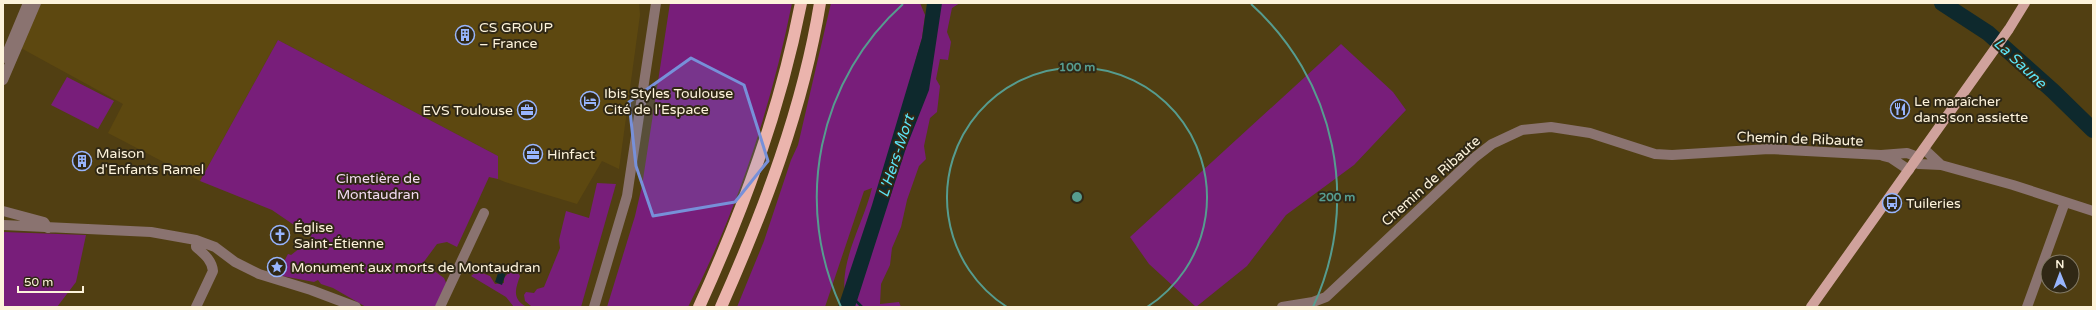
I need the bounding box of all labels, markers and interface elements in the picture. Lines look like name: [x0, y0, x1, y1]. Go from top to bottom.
place label: CS GROUP – France: [479, 19, 553, 52]
building icon: CS GROUP – France: [454, 24, 476, 46]
water label: La Saune: [1990, 34, 2051, 93]
text: 100 m: [1059, 60, 1095, 74]
place label: Ibis Styles Toulouse Cité de l'Espace: [604, 85, 733, 118]
hotel icon: Ibis Styles Toulouse Cité de l'Espace: [579, 90, 601, 112]
place label: Le maraîcher dans son assiette: [1914, 93, 2028, 126]
restaurant icon: Le maraîcher dans son assiette: [1889, 98, 1911, 120]
office icon: EVS Toulouse: [516, 99, 538, 121]
place label: EVS Toulouse: [422, 102, 513, 119]
water label: L'Hers-Mort: [874, 110, 918, 199]
street label: Chemin de Ribaute: [1736, 128, 1864, 150]
street label: Chemin de Ribaute: [1378, 132, 1484, 230]
office icon: Hinfact: [522, 143, 544, 165]
place label: Maison d'Enfants Ramel: [96, 145, 204, 178]
place label: Hinfact: [547, 146, 596, 163]
building icon: Maison d'Enfants Ramel: [71, 150, 93, 172]
park label: Cimetière de Montaudran: [336, 170, 420, 203]
centre of rings: [1070, 190, 1084, 204]
text: 200 m: [1319, 190, 1355, 204]
bus stop icon: Tuileries: [1881, 192, 1903, 214]
place label: Tuileries: [1906, 195, 1961, 212]
place label: Église Saint-Étienne: [294, 219, 384, 252]
church icon: Église Saint-Étienne: [269, 224, 291, 246]
north arrow: [2040, 254, 2080, 294]
place icon: Monument aux morts de Montaudran: [266, 256, 288, 278]
text: N: [2055, 258, 2064, 271]
place label: Monument aux morts de Montaudran: [291, 259, 541, 276]
scale bar: [18, 268, 83, 294]
text: 50 m: [24, 275, 53, 289]

